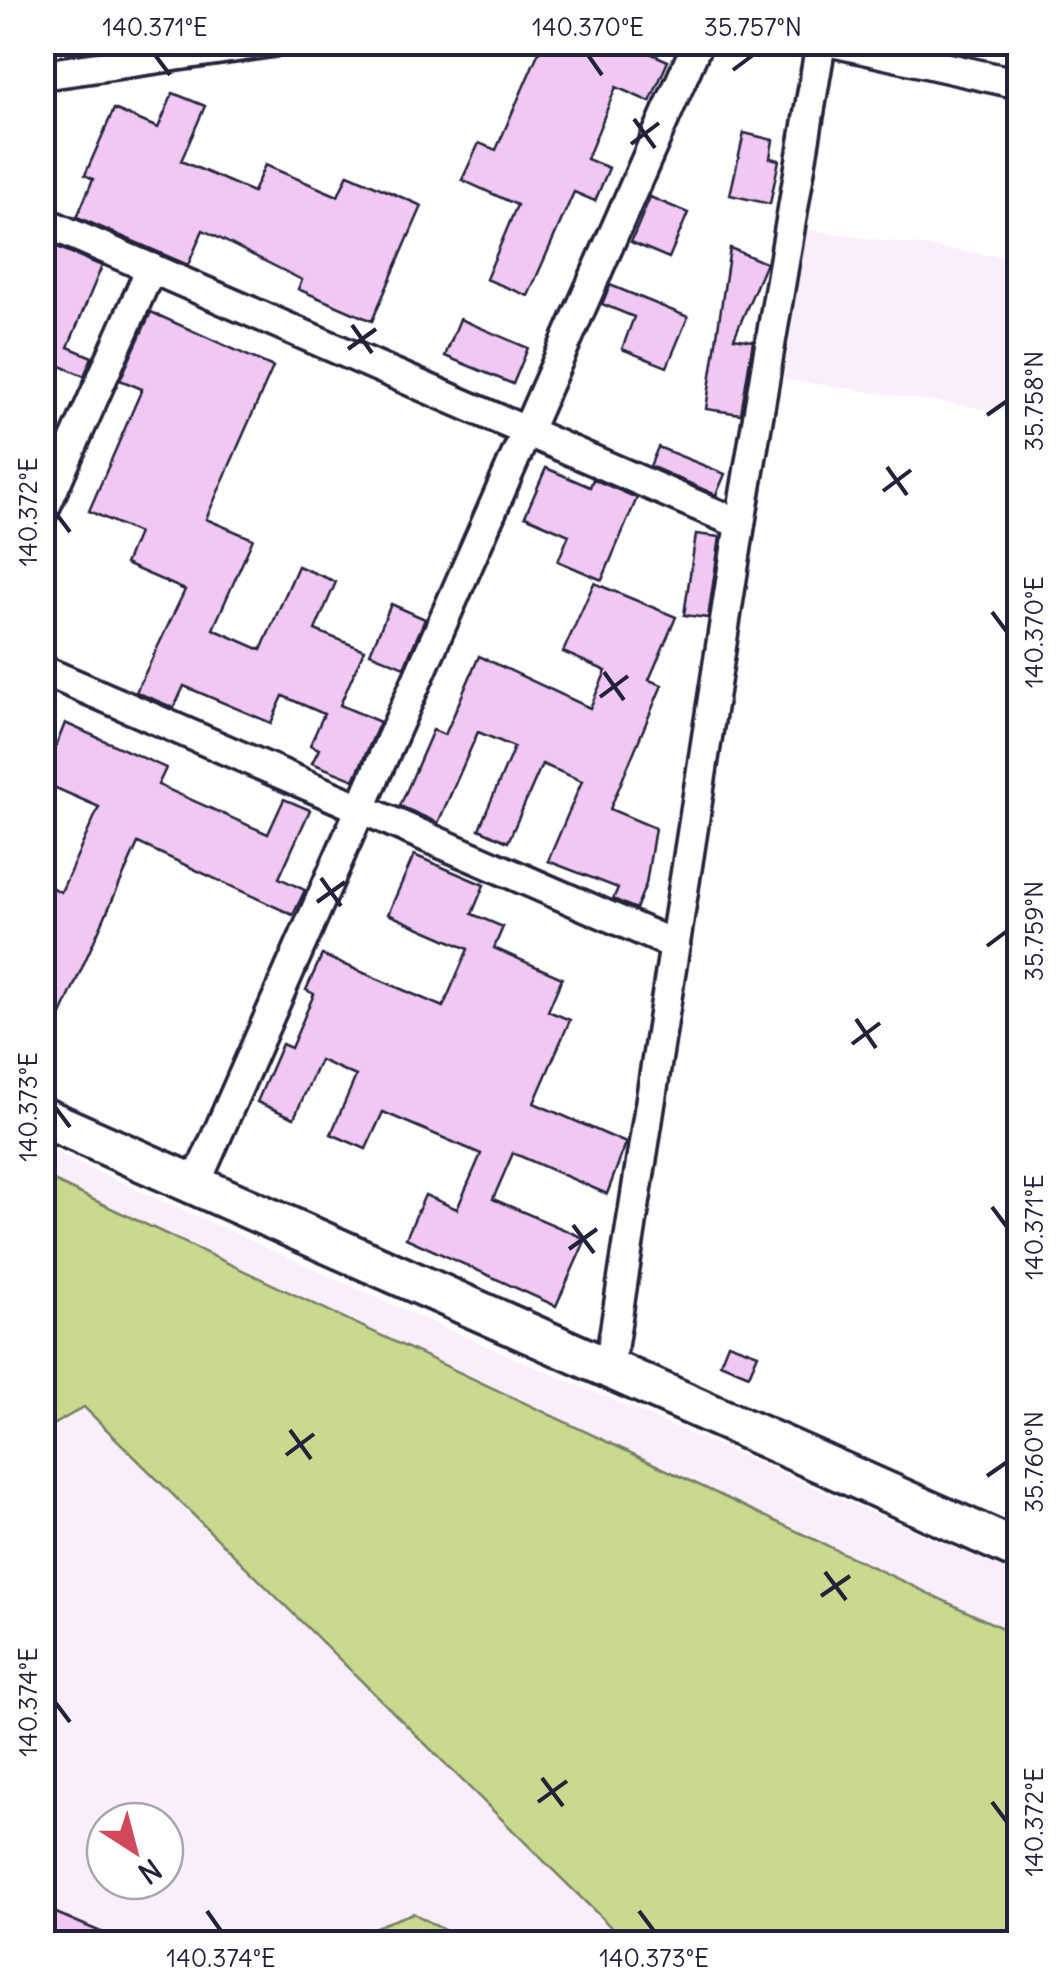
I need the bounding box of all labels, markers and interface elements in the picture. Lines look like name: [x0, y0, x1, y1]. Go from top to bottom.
text: 140.371°E: [102, 11, 208, 43]
text: 140.370°E: [532, 11, 644, 43]
text: 35.757°N: [704, 11, 802, 43]
text: 35.758°N: [1018, 351, 1050, 451]
text: 140.372°E: [12, 457, 44, 567]
text: 140.370°E: [1018, 576, 1050, 688]
text: 35.759°N: [1018, 881, 1050, 981]
text: 140.373°E: [12, 1052, 44, 1162]
text: 140.371°E: [1018, 1174, 1050, 1280]
text: 35.760°N: [1018, 1411, 1050, 1513]
text: 140.374°E: [12, 1647, 44, 1757]
text: 140.372°E: [1018, 1767, 1050, 1877]
north arrow: [85, 1801, 185, 1901]
text: N: [131, 1851, 168, 1891]
text: 140.374°E: [166, 1942, 276, 1974]
text: 140.373°E: [599, 1942, 709, 1974]

